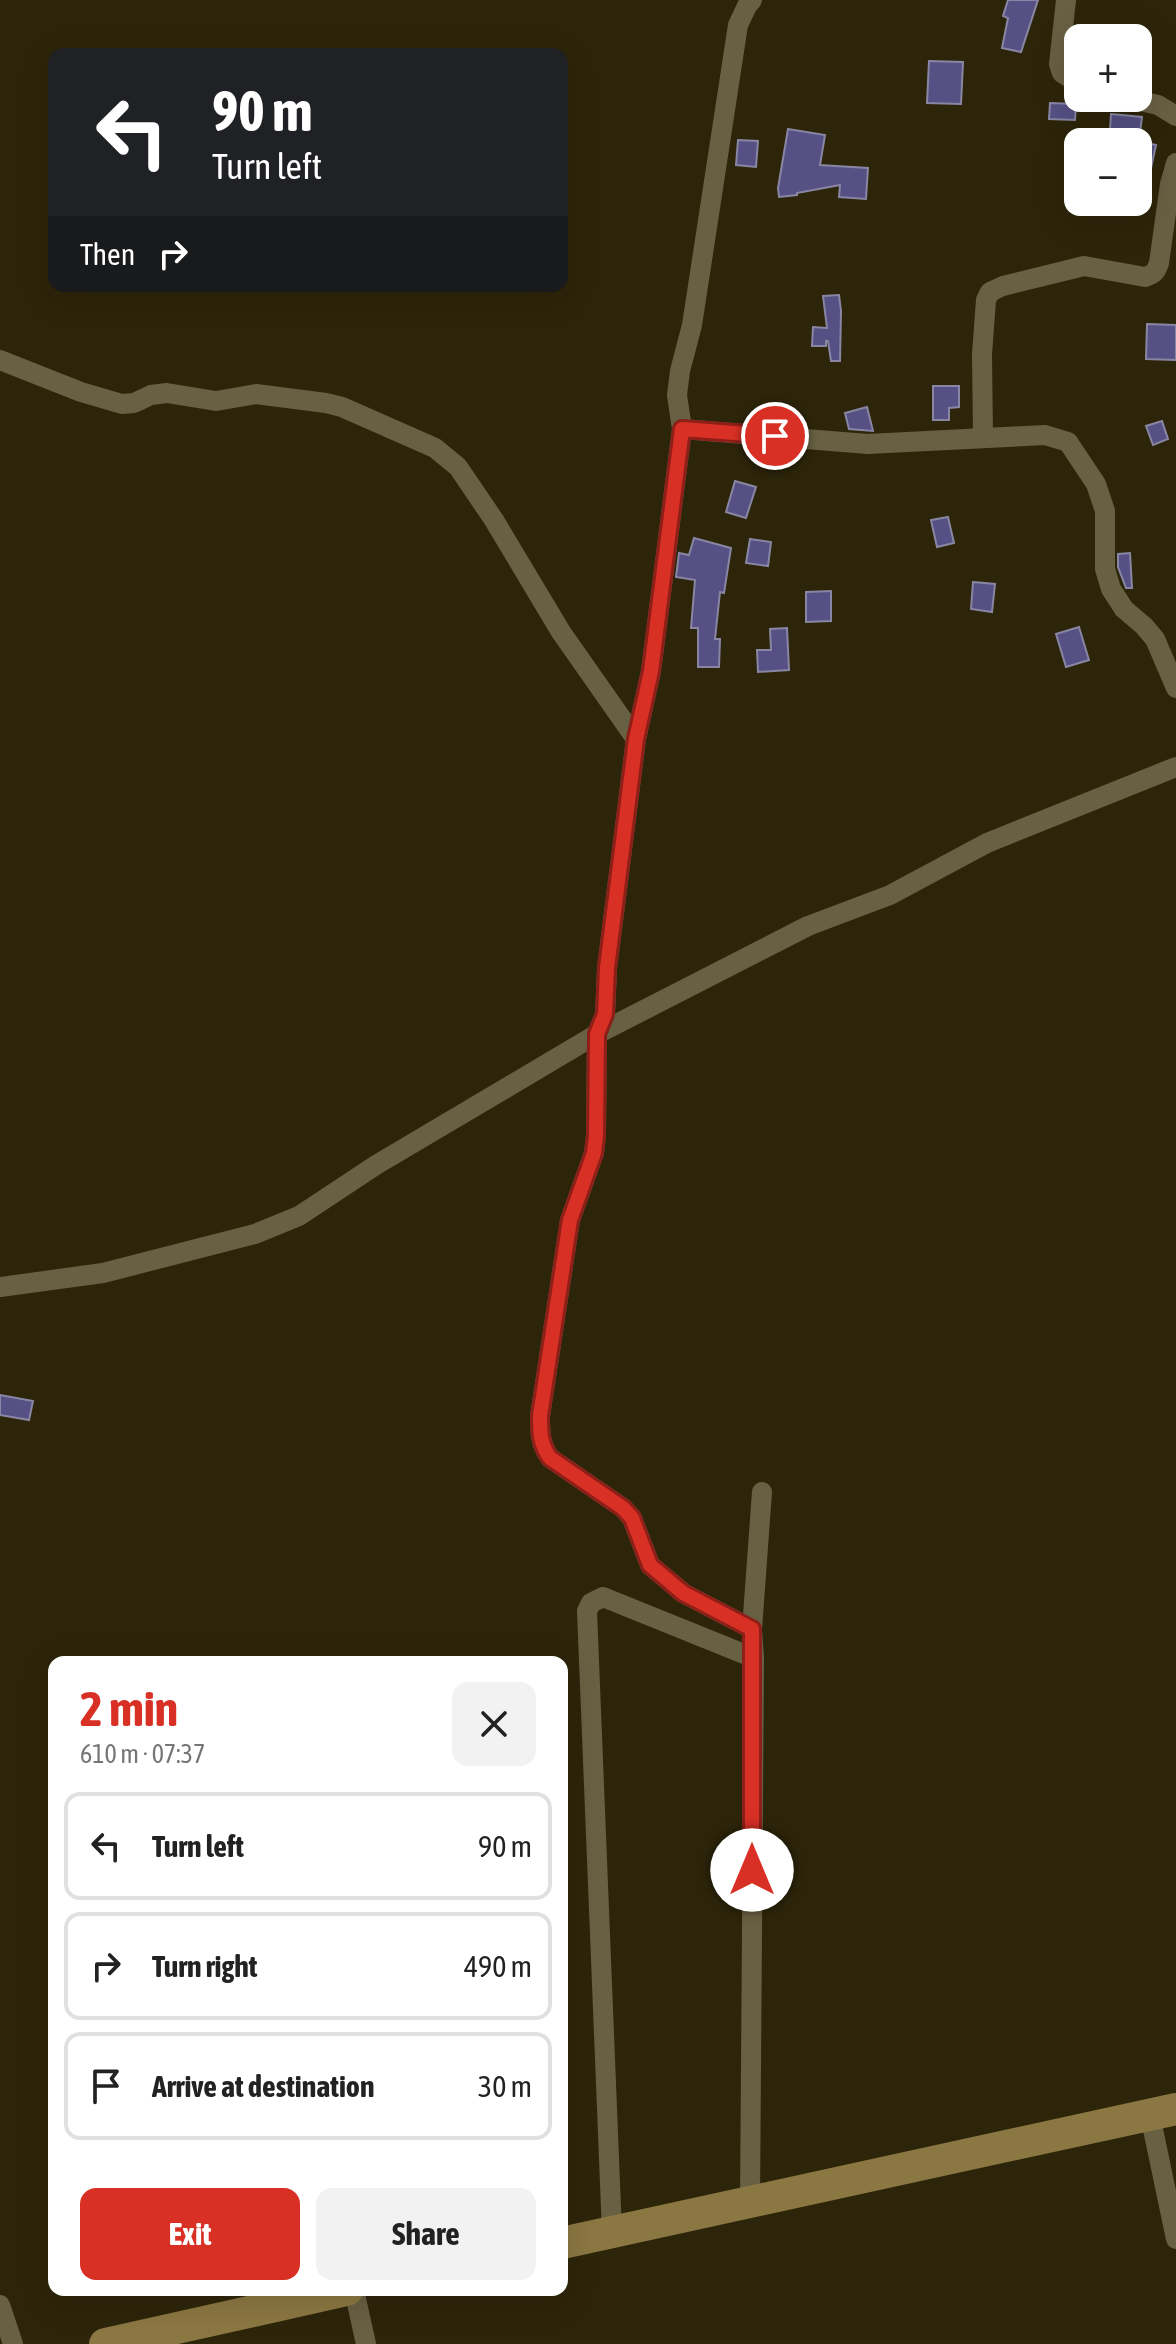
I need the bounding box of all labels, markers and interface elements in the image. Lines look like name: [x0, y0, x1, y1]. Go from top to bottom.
map controls: [1064, 24, 1152, 216]
button: +: [1064, 24, 1152, 112]
text: 90 m: [212, 79, 313, 143]
icon: left: [80, 80, 184, 184]
button: −: [1064, 128, 1152, 216]
text: Turn left: [212, 145, 322, 187]
icon: right: [151, 232, 195, 276]
text: Then: [80, 237, 135, 271]
pin: [741, 402, 809, 470]
icon: arrive: [753, 414, 797, 458]
text: 2 min: [80, 1681, 178, 1736]
button: close: [452, 1682, 536, 1766]
text: 610 m · 07:37: [80, 1739, 205, 1769]
icon: left: [84, 1824, 128, 1868]
position arrow: [710, 1828, 794, 1912]
text: Turn left: [152, 1829, 244, 1863]
text: 90 m: [478, 1829, 532, 1863]
icon: right: [84, 1944, 128, 1988]
text: Turn right: [152, 1949, 258, 1983]
text: 490 m: [464, 1949, 532, 1983]
icon: arrive: [84, 2064, 128, 2108]
text: Arrive at destination: [152, 2069, 374, 2103]
text: 30 m: [478, 2069, 532, 2103]
button: Exit: [80, 2188, 300, 2280]
button: Share: [316, 2188, 536, 2280]

